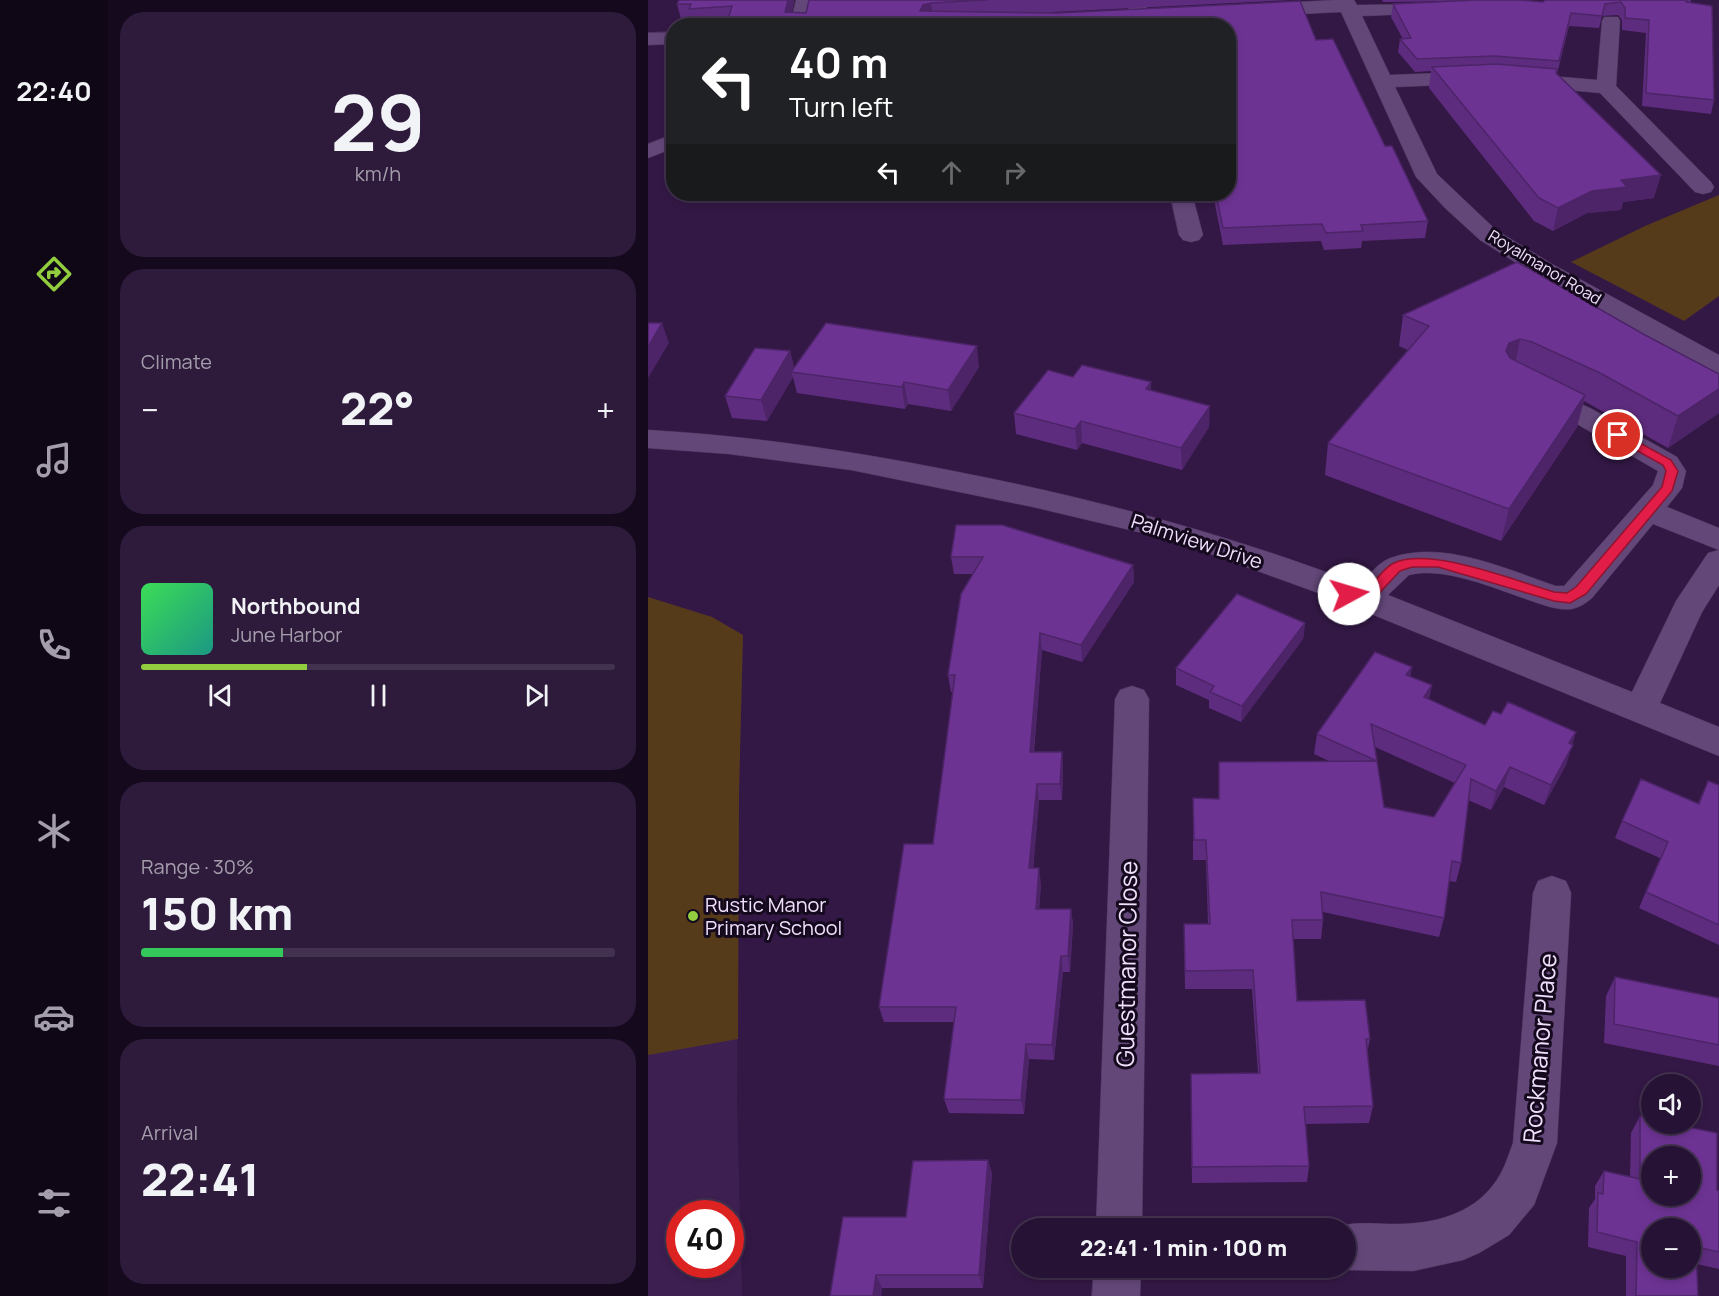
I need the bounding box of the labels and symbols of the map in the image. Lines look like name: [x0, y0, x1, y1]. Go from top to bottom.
street label: Royalmanor Road: [1484, 225, 1606, 309]
pin: [1592, 409, 1643, 460]
street label: Palmview Drive: [1128, 507, 1266, 575]
position arrow: [1317, 562, 1381, 626]
street label: Guestmanor Close: [1108, 861, 1144, 1067]
place label: Rustic Manor Primary School: [705, 891, 842, 941]
marker: Rustic Manor Primary School: [686, 909, 700, 923]
street label: Rockmanor Place: [1514, 952, 1564, 1144]
speed limit sign: 40: [666, 1200, 744, 1278]

